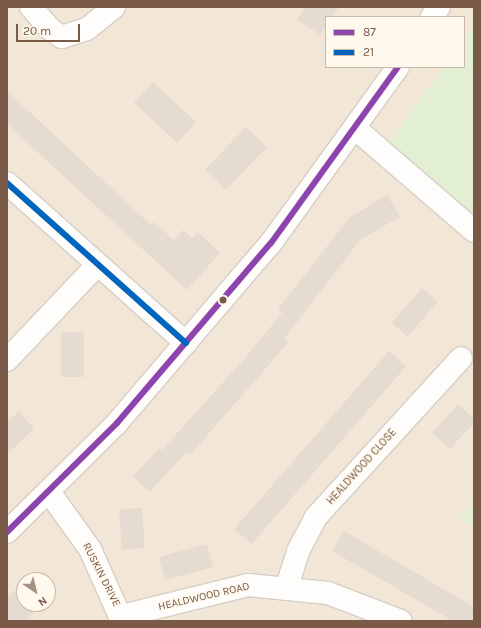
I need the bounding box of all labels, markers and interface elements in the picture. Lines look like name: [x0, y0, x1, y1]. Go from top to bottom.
scale bar: [18, 16, 82, 42]
legend: [325, 16, 465, 68]
text: 20 m: [23, 24, 51, 38]
text: 87: [363, 25, 376, 39]
text: 21: [363, 45, 374, 59]
unlabelled marker: [218, 295, 228, 305]
street label: HEALDWOOD CLOSE: [324, 426, 400, 508]
street label: RUSKIN DRIVE: [79, 541, 123, 609]
north arrow: [16, 572, 56, 612]
street label: HEALDWOOD ROAD: [157, 580, 251, 614]
text: N: [36, 594, 50, 609]

